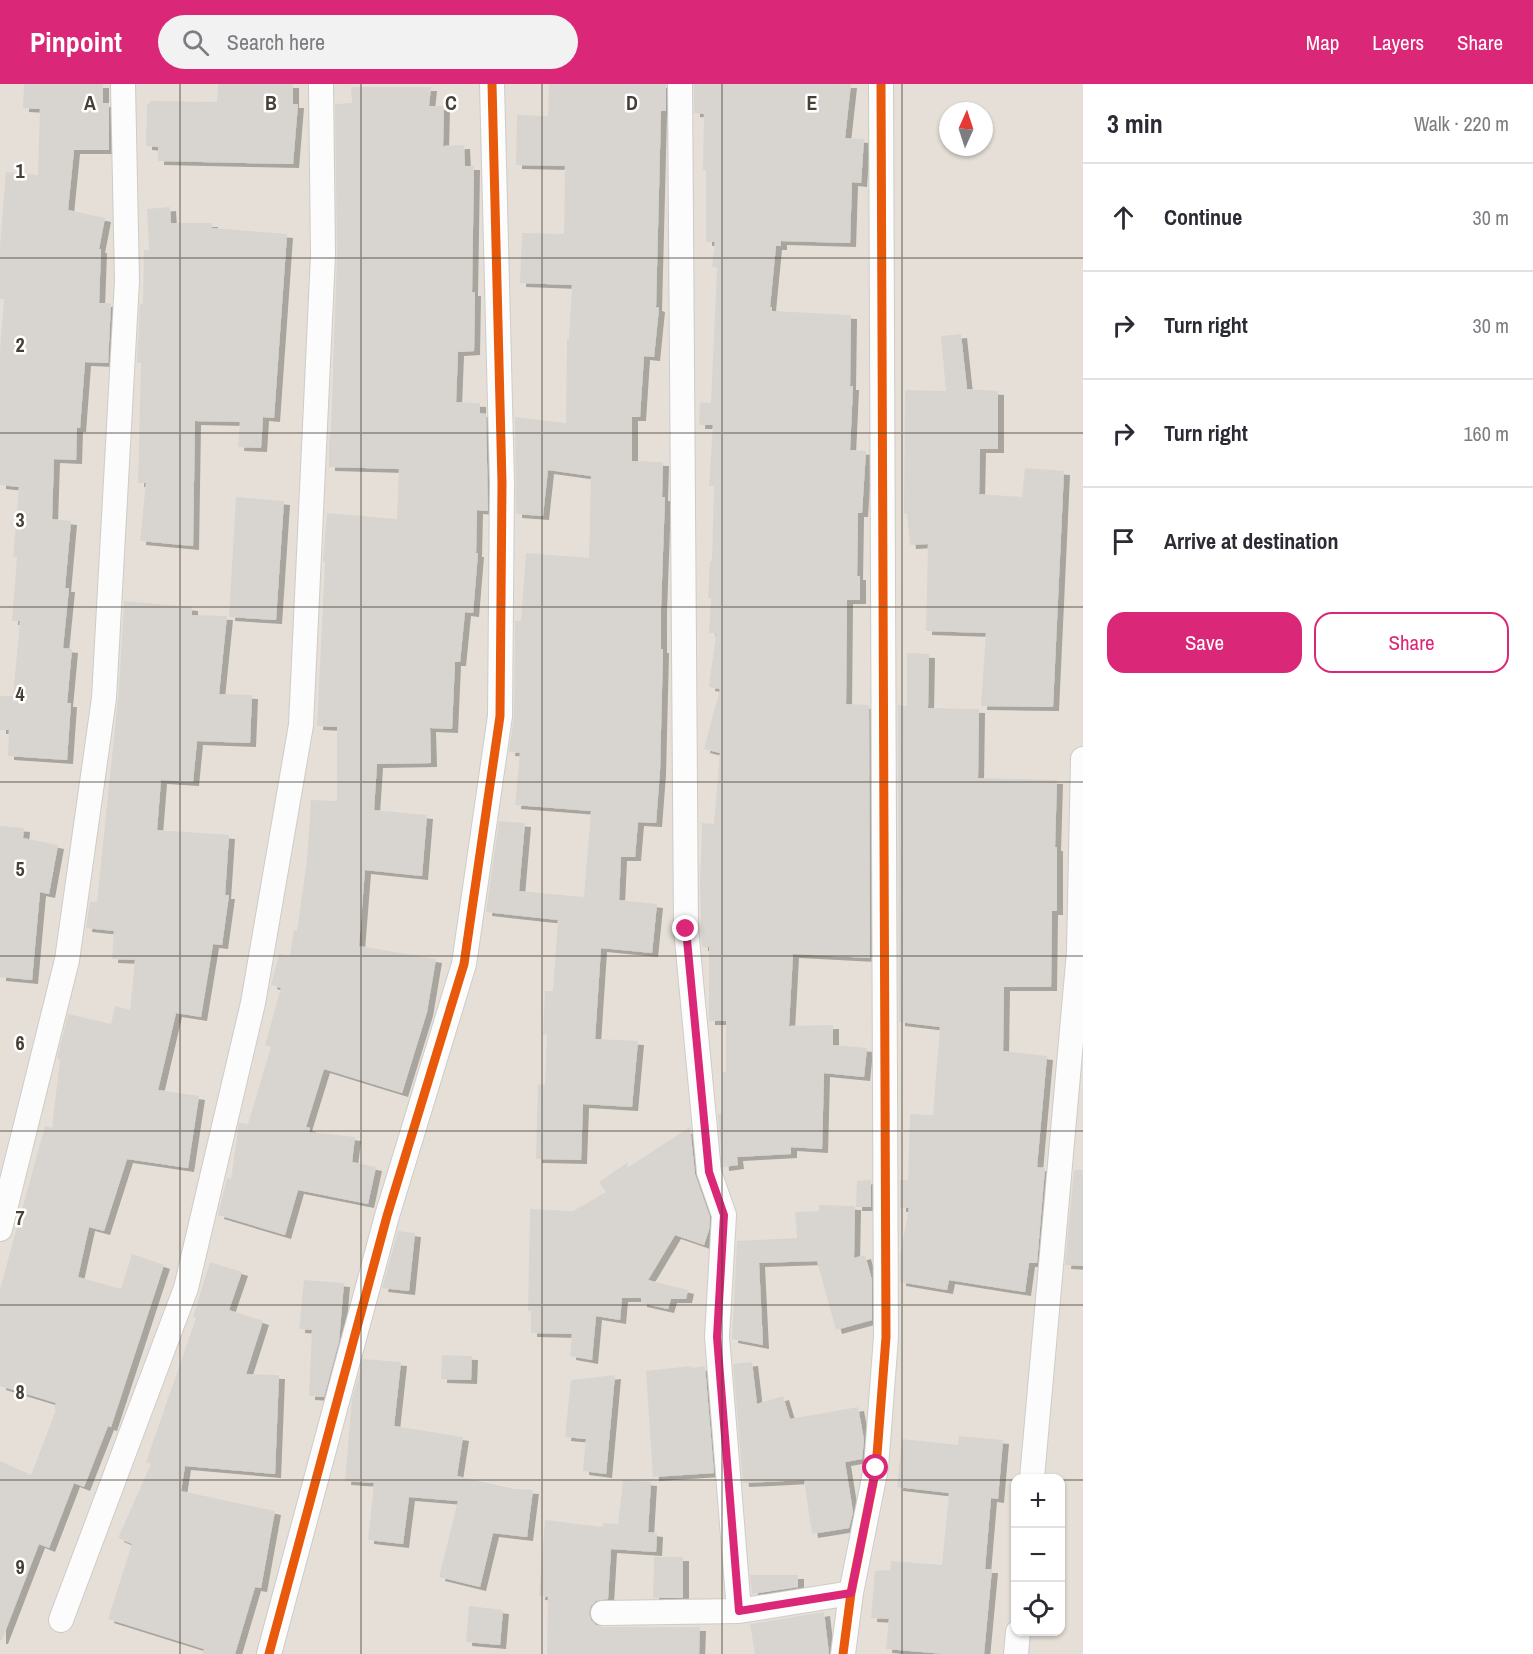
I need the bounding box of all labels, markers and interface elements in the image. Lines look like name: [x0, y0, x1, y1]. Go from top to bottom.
search box: [158, 15, 578, 69]
text: Pinpoint: [30, 23, 122, 61]
icon: search: [179, 26, 212, 59]
text: Search here: [227, 27, 325, 57]
text: Map: [1306, 28, 1339, 57]
text: Layers: [1372, 28, 1424, 57]
text: Share: [1457, 28, 1503, 57]
text: A: [84, 89, 96, 116]
text: B: [265, 89, 277, 116]
text: C: [445, 89, 457, 116]
text: D: [626, 89, 638, 116]
text: E: [807, 89, 818, 116]
north arrow: [939, 102, 993, 156]
text: 3 min: [1107, 106, 1163, 141]
text: Walk · 220 m: [1414, 110, 1509, 137]
text: 1: [15, 157, 25, 184]
icon: ahead: [1107, 201, 1140, 234]
text: Continue: [1164, 202, 1242, 232]
text: 30 m: [1473, 204, 1509, 231]
icon: right: [1107, 309, 1140, 342]
text: Turn right: [1164, 310, 1248, 340]
text: 30 m: [1473, 312, 1509, 339]
text: 2: [15, 331, 25, 358]
icon: right: [1107, 417, 1140, 450]
text: Turn right: [1164, 418, 1248, 448]
text: 160 m: [1463, 420, 1509, 447]
text: 3: [15, 506, 25, 533]
icon: arrive: [1107, 525, 1140, 558]
text: Arrive at destination: [1164, 526, 1338, 556]
button: Save: [1107, 612, 1302, 673]
button: Share: [1314, 612, 1509, 673]
text: 4: [15, 680, 25, 707]
text: 5: [15, 855, 25, 882]
route end: [672, 915, 698, 941]
text: 6: [15, 1029, 25, 1056]
text: 7: [15, 1204, 25, 1231]
text: 8: [15, 1378, 25, 1405]
route start: [862, 1454, 888, 1480]
map controls: [1011, 1474, 1065, 1636]
button: +: [1011, 1474, 1065, 1528]
button: −: [1011, 1528, 1065, 1582]
text: 9: [15, 1553, 25, 1580]
button: locate: [1011, 1582, 1065, 1636]

